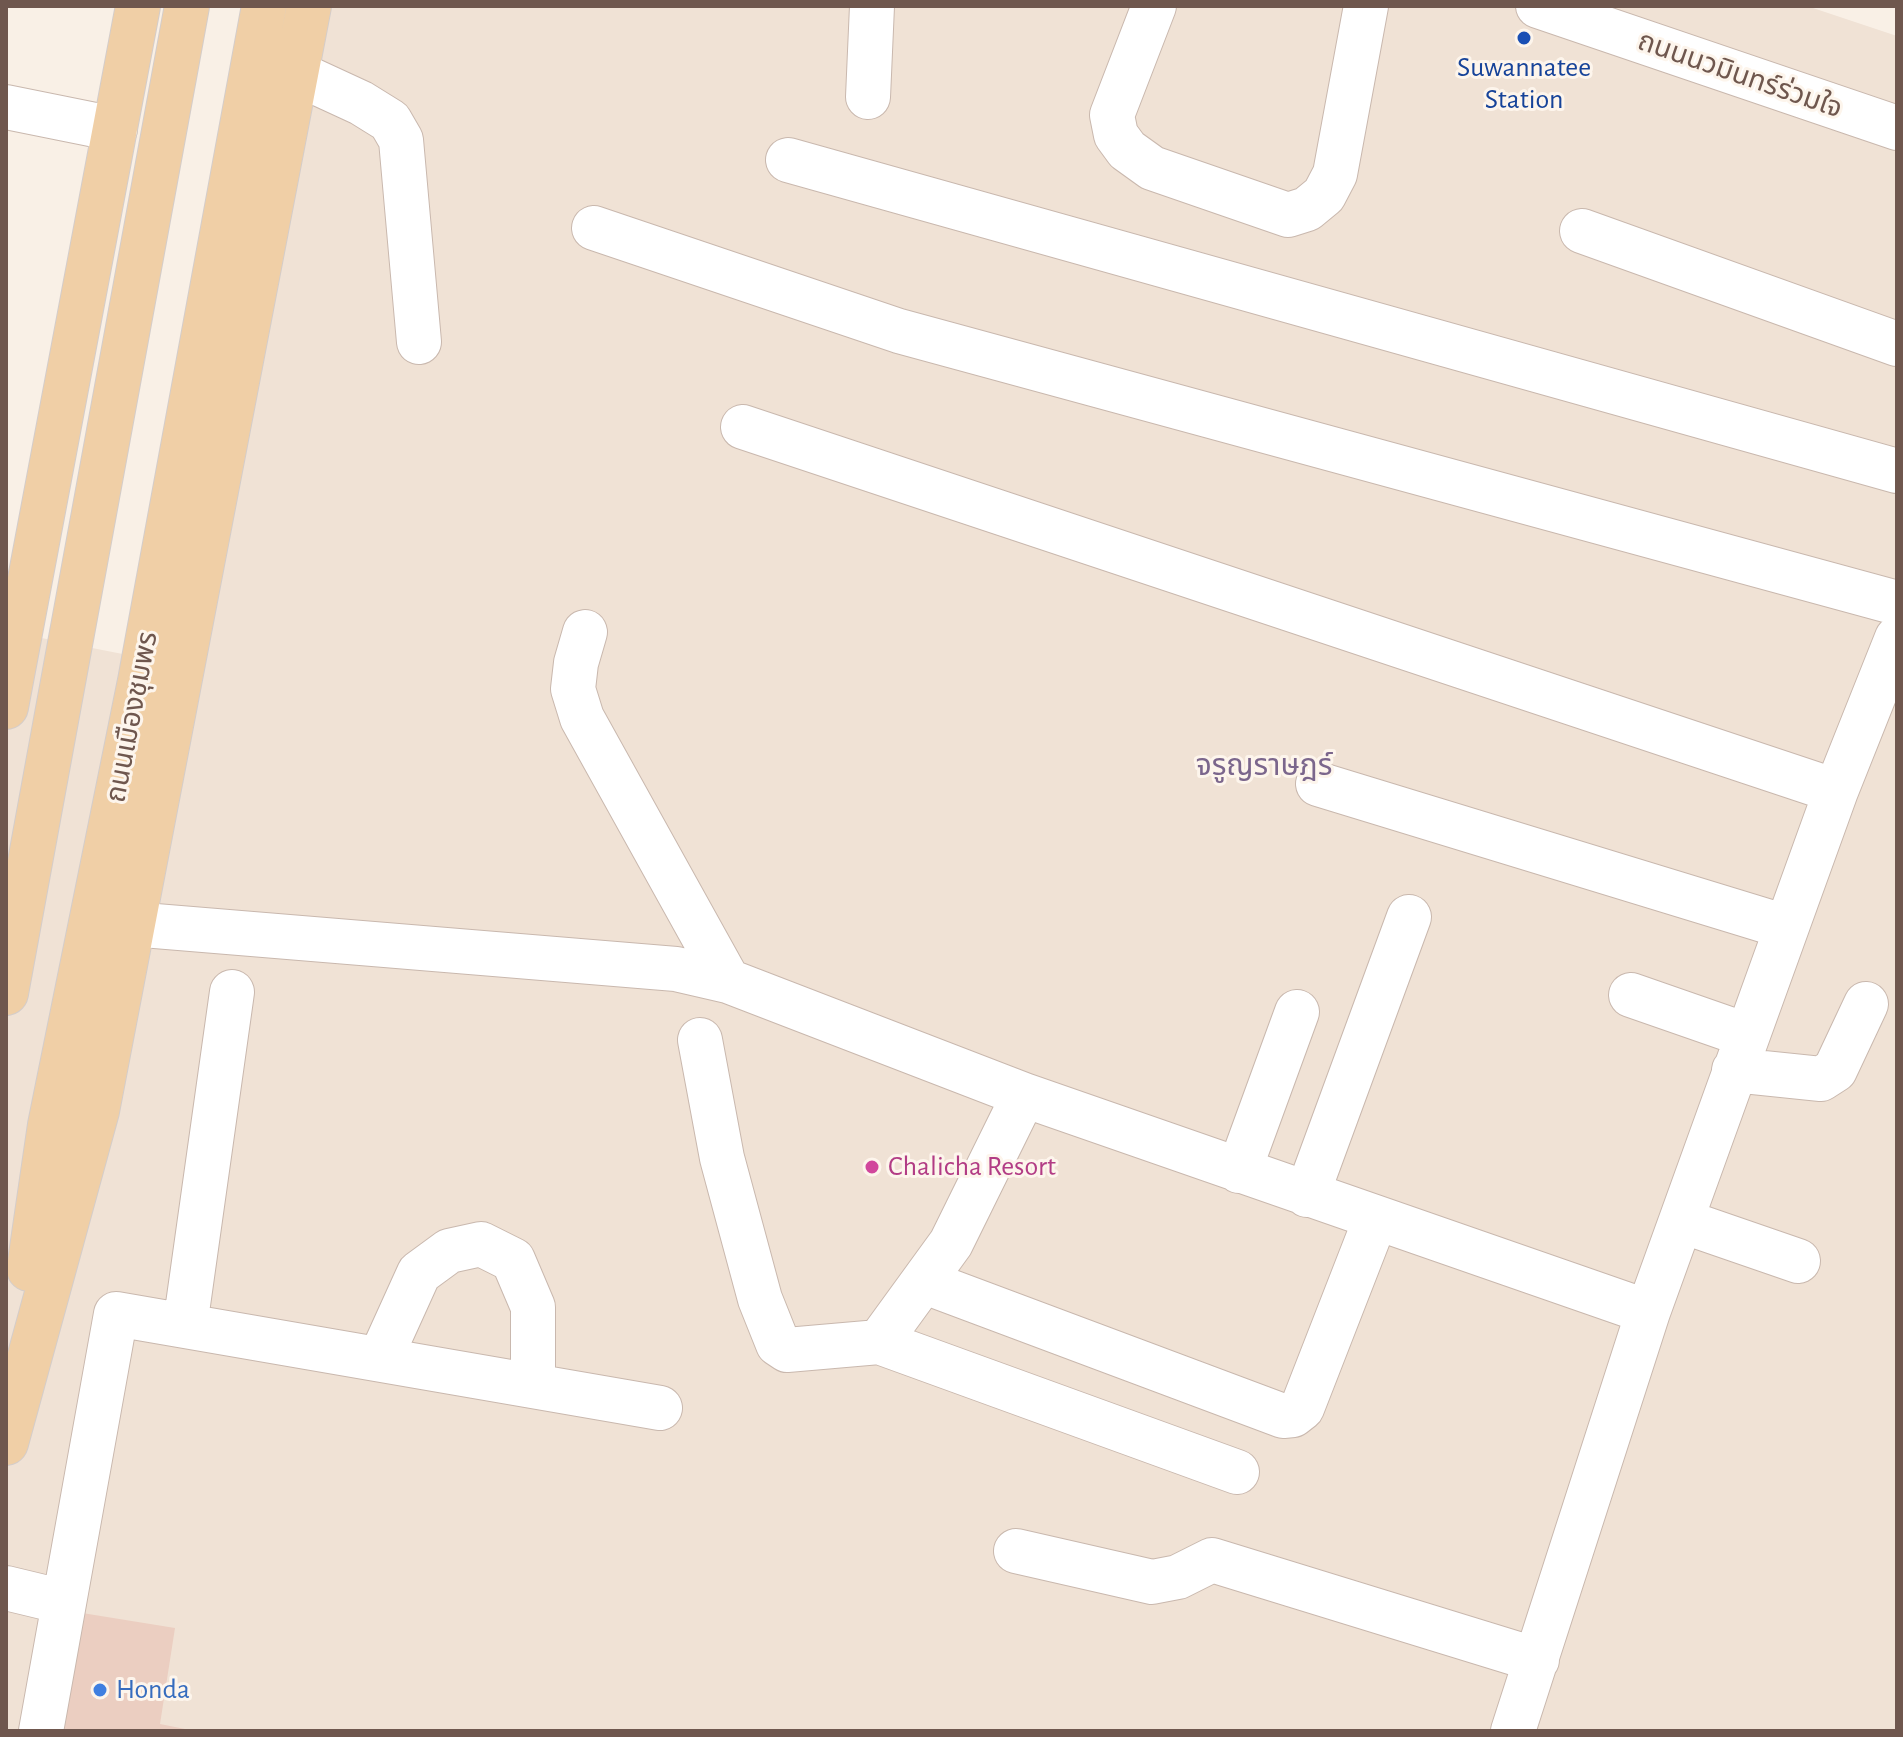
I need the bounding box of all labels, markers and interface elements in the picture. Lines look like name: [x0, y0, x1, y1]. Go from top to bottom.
street label: ถนนนวมินทร์ร่วมใจ: [1633, 24, 1847, 126]
marker: Suwannatee Station: [1515, 29, 1533, 47]
place label: Suwannatee Station: [1457, 51, 1591, 117]
street label: ถนนเมืองชุมพร: [99, 629, 165, 805]
district label: จรูญราษฎร์: [1196, 748, 1332, 784]
place label: Chalicha Resort: [888, 1150, 1056, 1184]
marker: Chalicha Resort: [863, 1158, 881, 1176]
place label: Honda: [116, 1673, 190, 1707]
marker: Honda: [91, 1681, 109, 1699]

